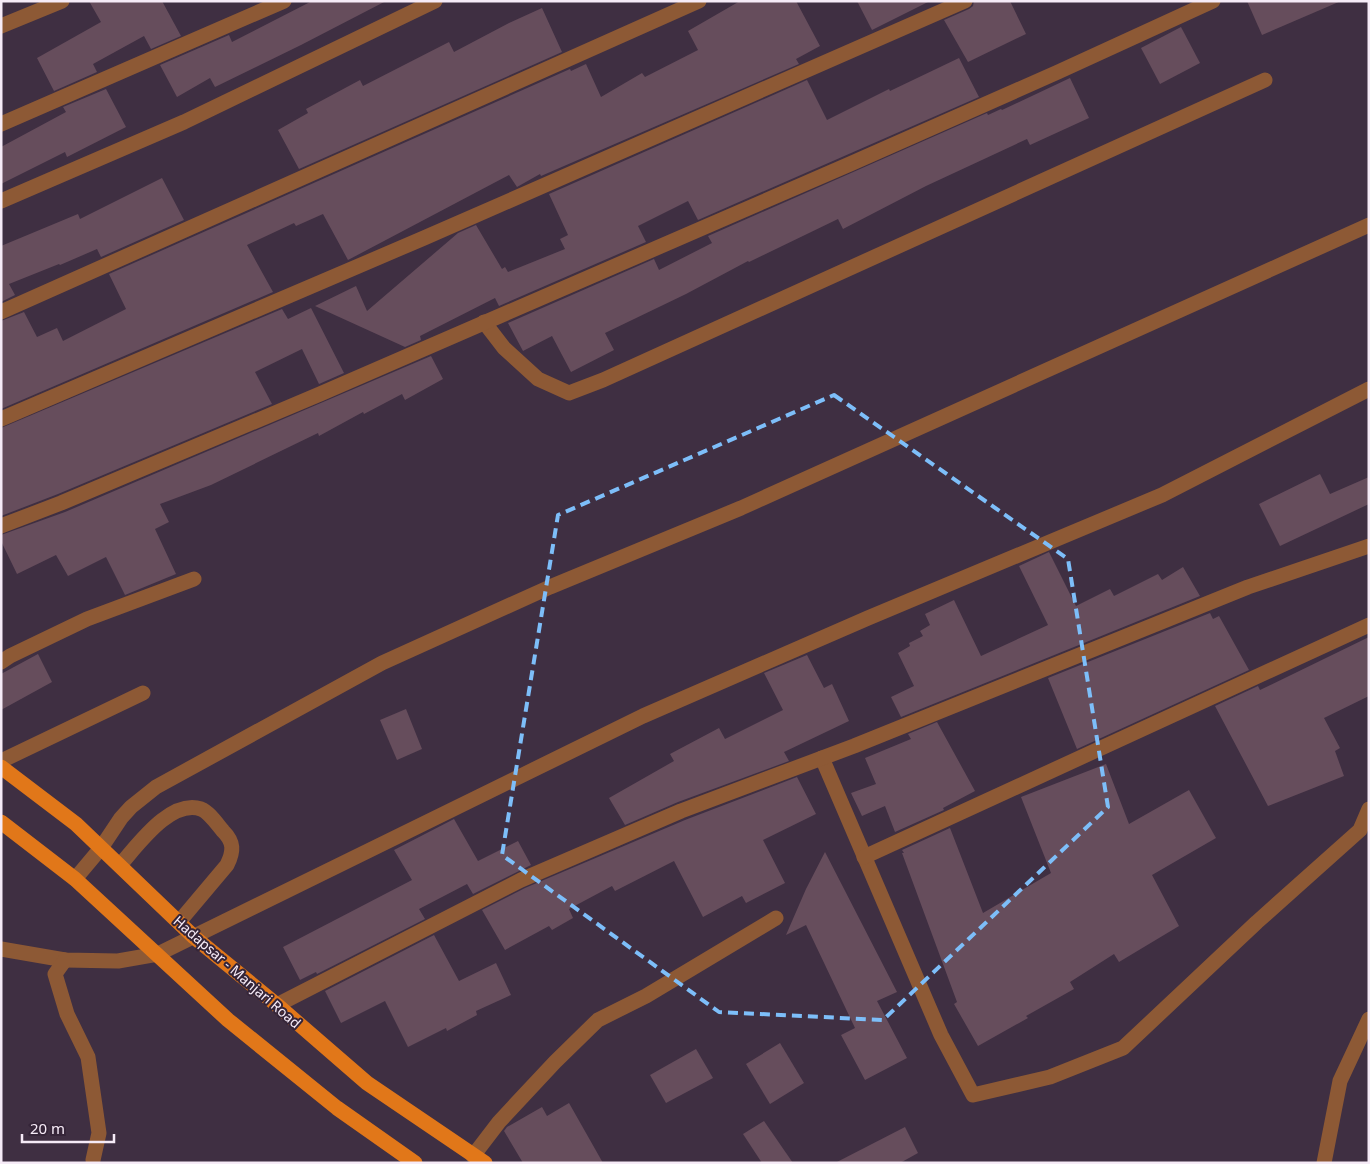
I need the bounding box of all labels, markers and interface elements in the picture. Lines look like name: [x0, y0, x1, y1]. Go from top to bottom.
street label: Hadapsar - Manjari Road: [170, 911, 305, 1032]
scale bar: [22, 1112, 115, 1144]
text: 20 m: [30, 1118, 65, 1138]

